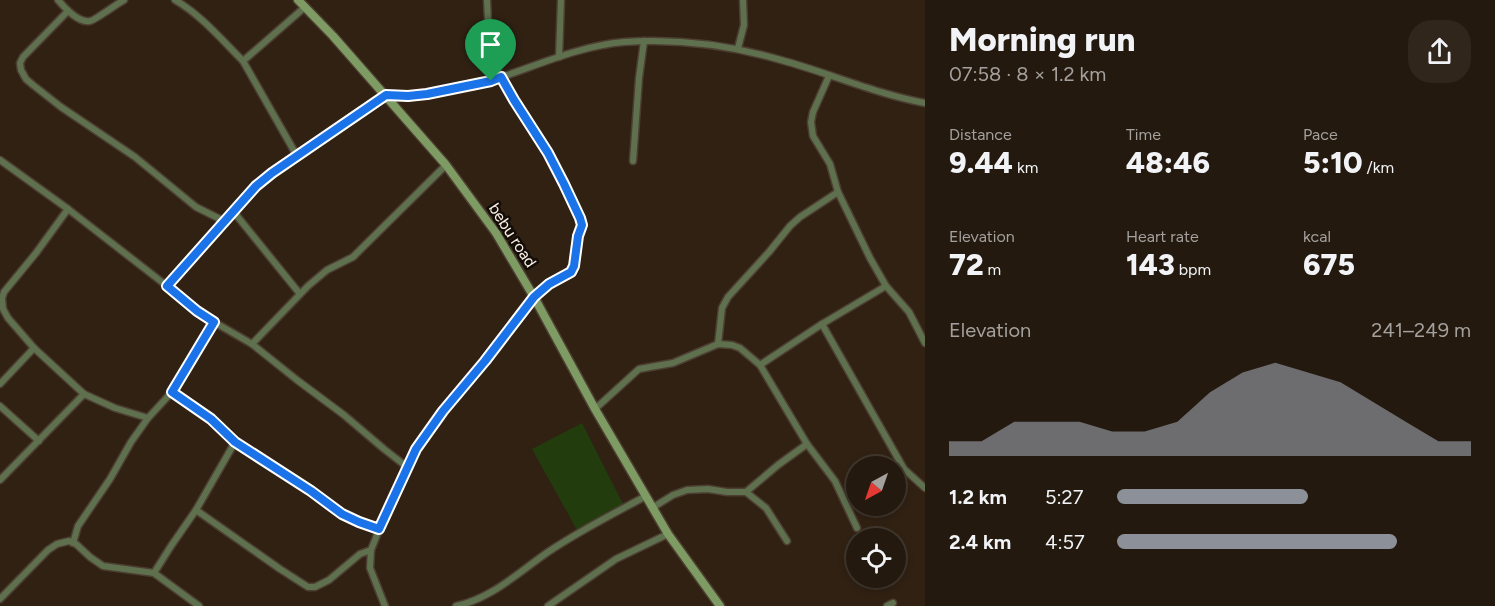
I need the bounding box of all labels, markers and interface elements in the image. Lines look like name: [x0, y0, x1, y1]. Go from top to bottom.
pin: [465, 19, 516, 81]
text: Morning run: [949, 20, 1135, 59]
button: share: [1408, 20, 1471, 83]
icon: arrive: [474, 28, 507, 61]
text: 07:58 · 8 × 1.2 km: [949, 62, 1106, 86]
text: Distance: [949, 125, 1012, 144]
text: Time: [1126, 125, 1161, 144]
text: Pace: [1303, 125, 1338, 144]
text: 9.44: [949, 144, 1013, 181]
text: 48:46: [1126, 144, 1210, 181]
text: 5:10: [1303, 144, 1363, 181]
text: km: [1013, 158, 1038, 177]
text: /km: [1363, 158, 1394, 177]
street label: bebu road: [485, 200, 540, 271]
text: Elevation: [949, 227, 1015, 246]
text: Heart rate: [1126, 227, 1199, 246]
text: kcal: [1303, 227, 1331, 246]
text: 72: [949, 246, 984, 283]
text: 143: [1126, 246, 1175, 283]
text: 675: [1303, 246, 1355, 283]
text: m: [984, 260, 1001, 279]
text: bpm: [1175, 260, 1211, 279]
text: Elevation: [949, 318, 1031, 342]
text: 241–249 m: [1371, 318, 1471, 342]
north arrow: [846, 456, 906, 516]
map controls: [846, 456, 906, 588]
text: 1.2 km: [949, 485, 1007, 509]
text: 5:27: [1045, 485, 1083, 509]
button: locate: [846, 528, 906, 588]
text: 2.4 km: [949, 530, 1011, 554]
text: 4:57: [1045, 530, 1085, 554]

